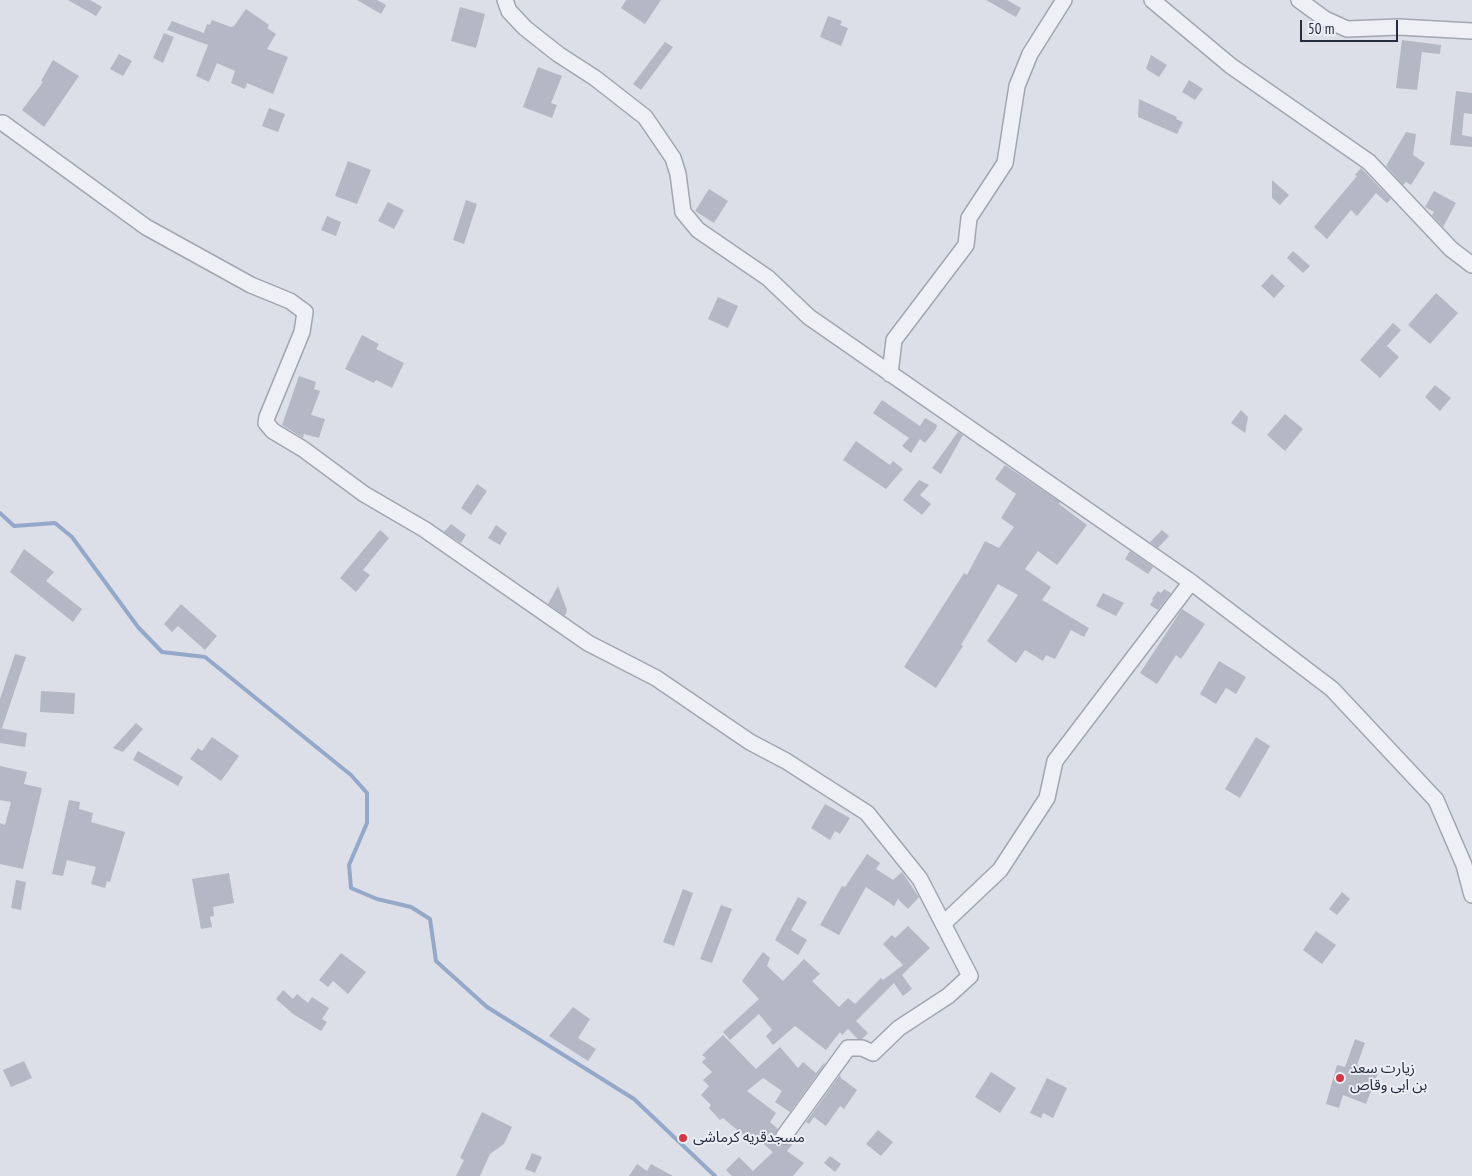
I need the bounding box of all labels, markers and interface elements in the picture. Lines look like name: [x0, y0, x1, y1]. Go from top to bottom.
scale bar: [1302, 10, 1400, 42]
text: 50 m: [1308, 19, 1334, 38]
place label: زیارت سعد بن ابی وقاص: [1350, 1060, 1427, 1095]
marker: زیارت سعد بن ابی وقاص: [1334, 1072, 1346, 1084]
place label: مسجدقریه کرماشی: [693, 1129, 805, 1147]
marker: مسجدقریه کرماشی: [677, 1132, 689, 1144]

